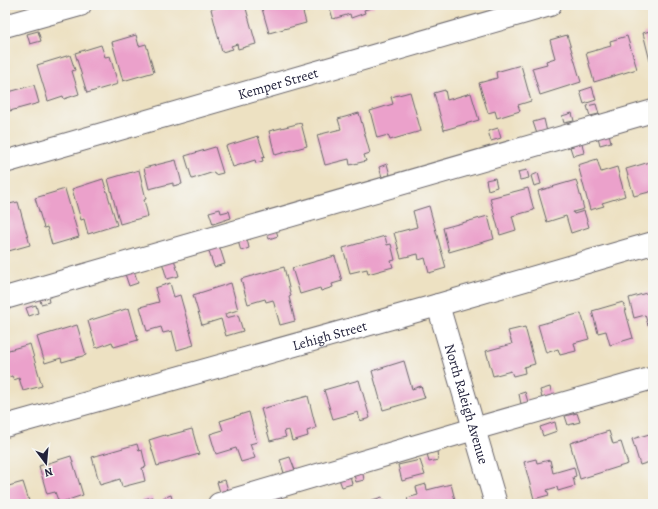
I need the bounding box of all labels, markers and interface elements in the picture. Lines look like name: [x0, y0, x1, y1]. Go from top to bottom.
street label: Kemper Street: [236, 63, 321, 104]
street label: Lehigh Street: [290, 316, 369, 355]
street label: North Raleigh Avenue: [440, 341, 493, 466]
north arrow: [26, 443, 66, 483]
text: N: [43, 464, 55, 480]

